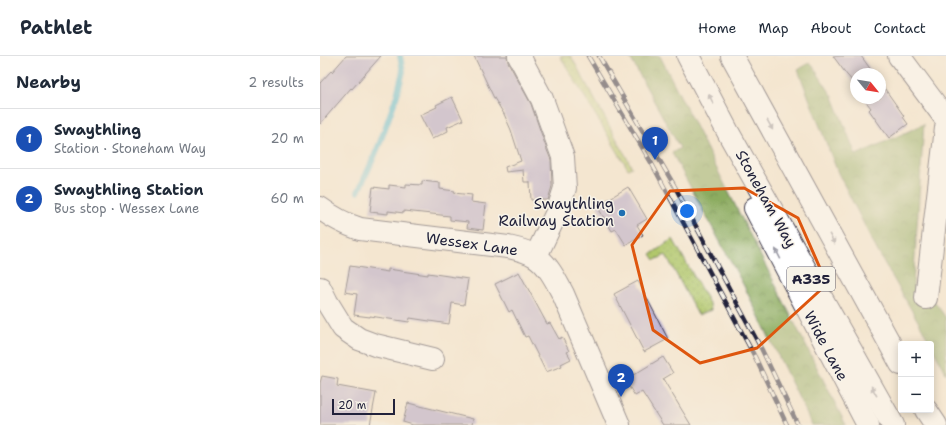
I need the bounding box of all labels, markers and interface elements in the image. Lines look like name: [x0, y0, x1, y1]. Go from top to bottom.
text: Pathlet: [20, 15, 92, 40]
text: Home: [698, 19, 737, 37]
text: Map: [759, 19, 789, 37]
text: About: [811, 19, 852, 37]
text: Contact: [874, 19, 926, 37]
north arrow: [850, 68, 886, 104]
text: Nearby: [16, 71, 81, 93]
text: 2 results: [248, 74, 304, 91]
one-way arrow: [707, 93, 714, 105]
one-way arrow: [767, 119, 773, 130]
text: Swaythling: [54, 120, 141, 140]
pin: 1: [642, 127, 668, 160]
text: 1: [26, 130, 32, 147]
text: 20 m: [271, 130, 304, 147]
text: Station · Stoneham Way: [54, 140, 206, 157]
street label: Stoneham Way: [731, 147, 801, 251]
text: Swaythling Station: [54, 180, 204, 200]
text: 2: [24, 190, 34, 207]
text: 60 m: [271, 190, 304, 207]
place label: Swaythling Railway Station: [499, 194, 614, 231]
text: Bus stop · Wessex Lane: [54, 200, 199, 217]
your location: [677, 201, 697, 221]
marker: Swaythling Railway Station: [617, 208, 627, 218]
street label: Wessex Lane: [425, 228, 519, 260]
one-way arrow: [829, 233, 836, 244]
one-way arrow: [775, 248, 782, 260]
road number: A335: [787, 267, 835, 291]
street label: Wide Lane: [799, 308, 853, 384]
map controls: [898, 341, 934, 413]
button: +: [898, 341, 934, 377]
pin: 2: [608, 364, 634, 397]
button: −: [898, 377, 934, 413]
one-way arrow: [871, 385, 878, 397]
scale bar: [332, 397, 395, 416]
text: 20 m: [338, 398, 366, 413]

